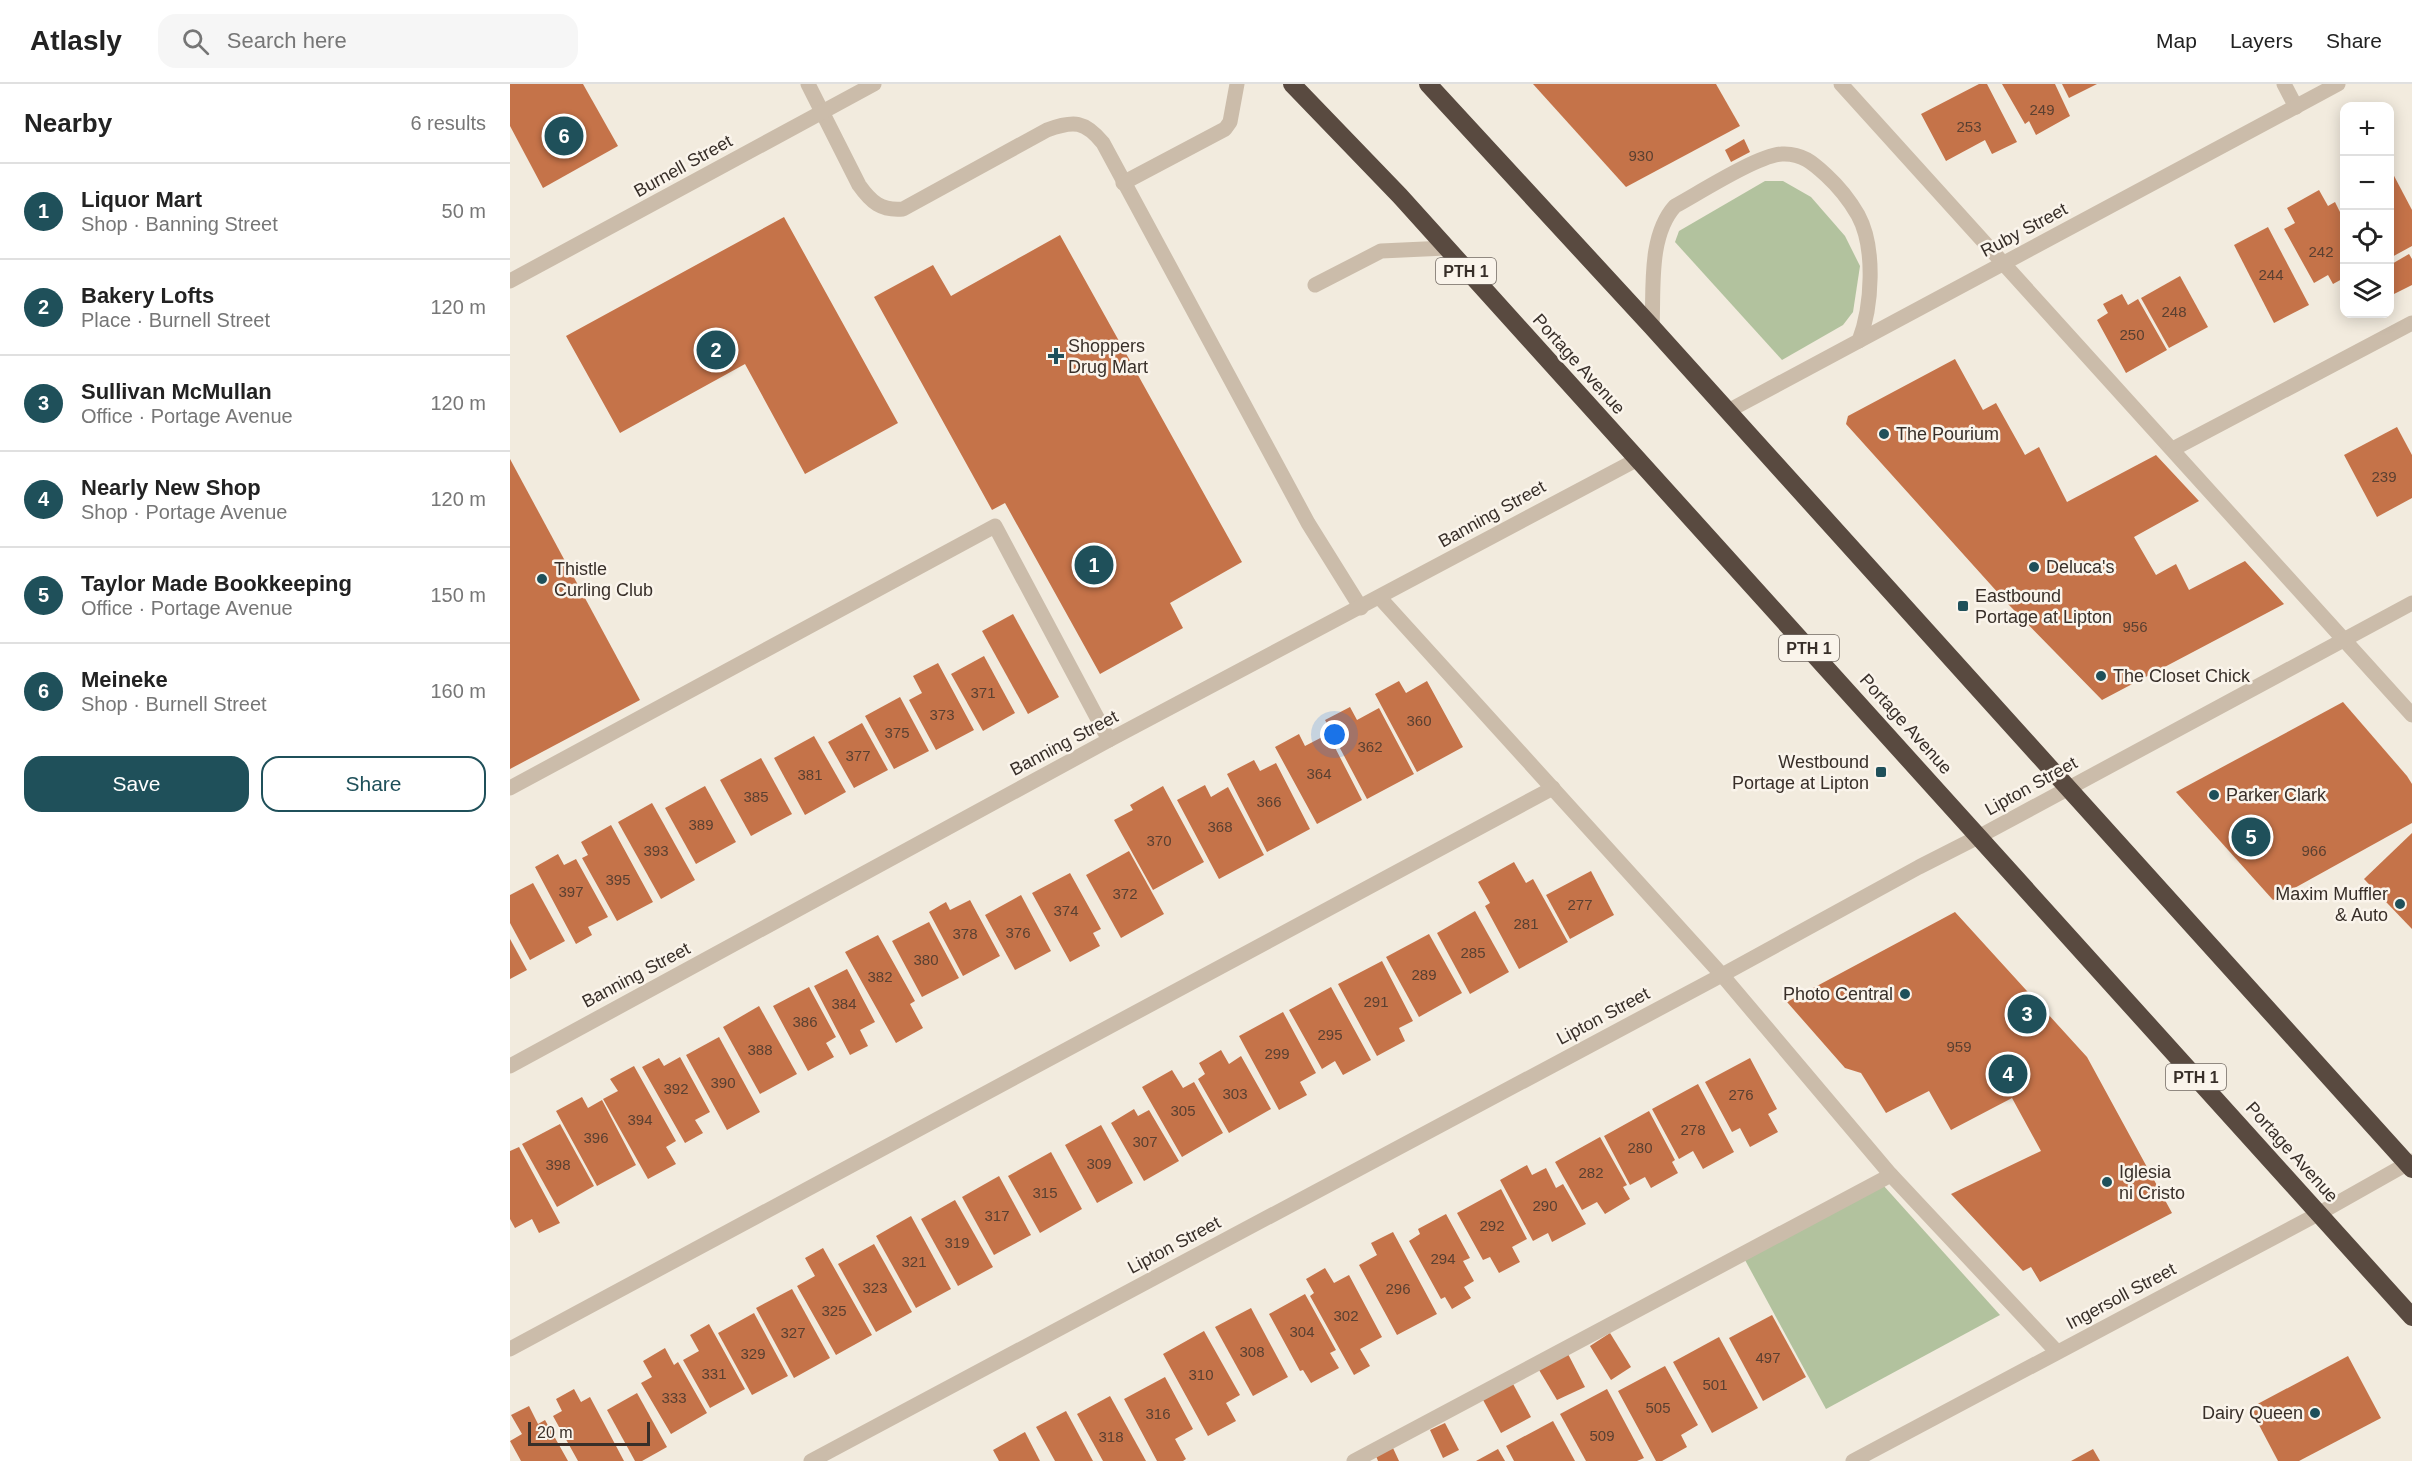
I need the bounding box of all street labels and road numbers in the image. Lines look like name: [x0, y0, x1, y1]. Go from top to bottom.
street label: Burnell Street: [630, 131, 736, 201]
street label: Ruby Street: [1977, 199, 2071, 261]
road number: PTH 1: [1436, 258, 1496, 284]
street label: Portage Avenue: [1529, 310, 1629, 418]
street label: Banning Street: [1435, 476, 1549, 552]
road number: PTH 1: [1779, 635, 1839, 661]
street label: Portage Avenue: [1856, 670, 1956, 778]
street label: Banning Street: [1007, 706, 1121, 780]
street label: Lipton Street: [1982, 753, 2080, 819]
street label: Banning Street: [579, 938, 693, 1012]
street label: Lipton Street: [1553, 983, 1653, 1049]
road number: PTH 1: [2166, 1064, 2226, 1090]
street label: Portage Avenue: [2242, 1098, 2342, 1206]
street label: Lipton Street: [1124, 1212, 1224, 1278]
street label: Ingersoll Street: [2063, 1259, 2179, 1333]

